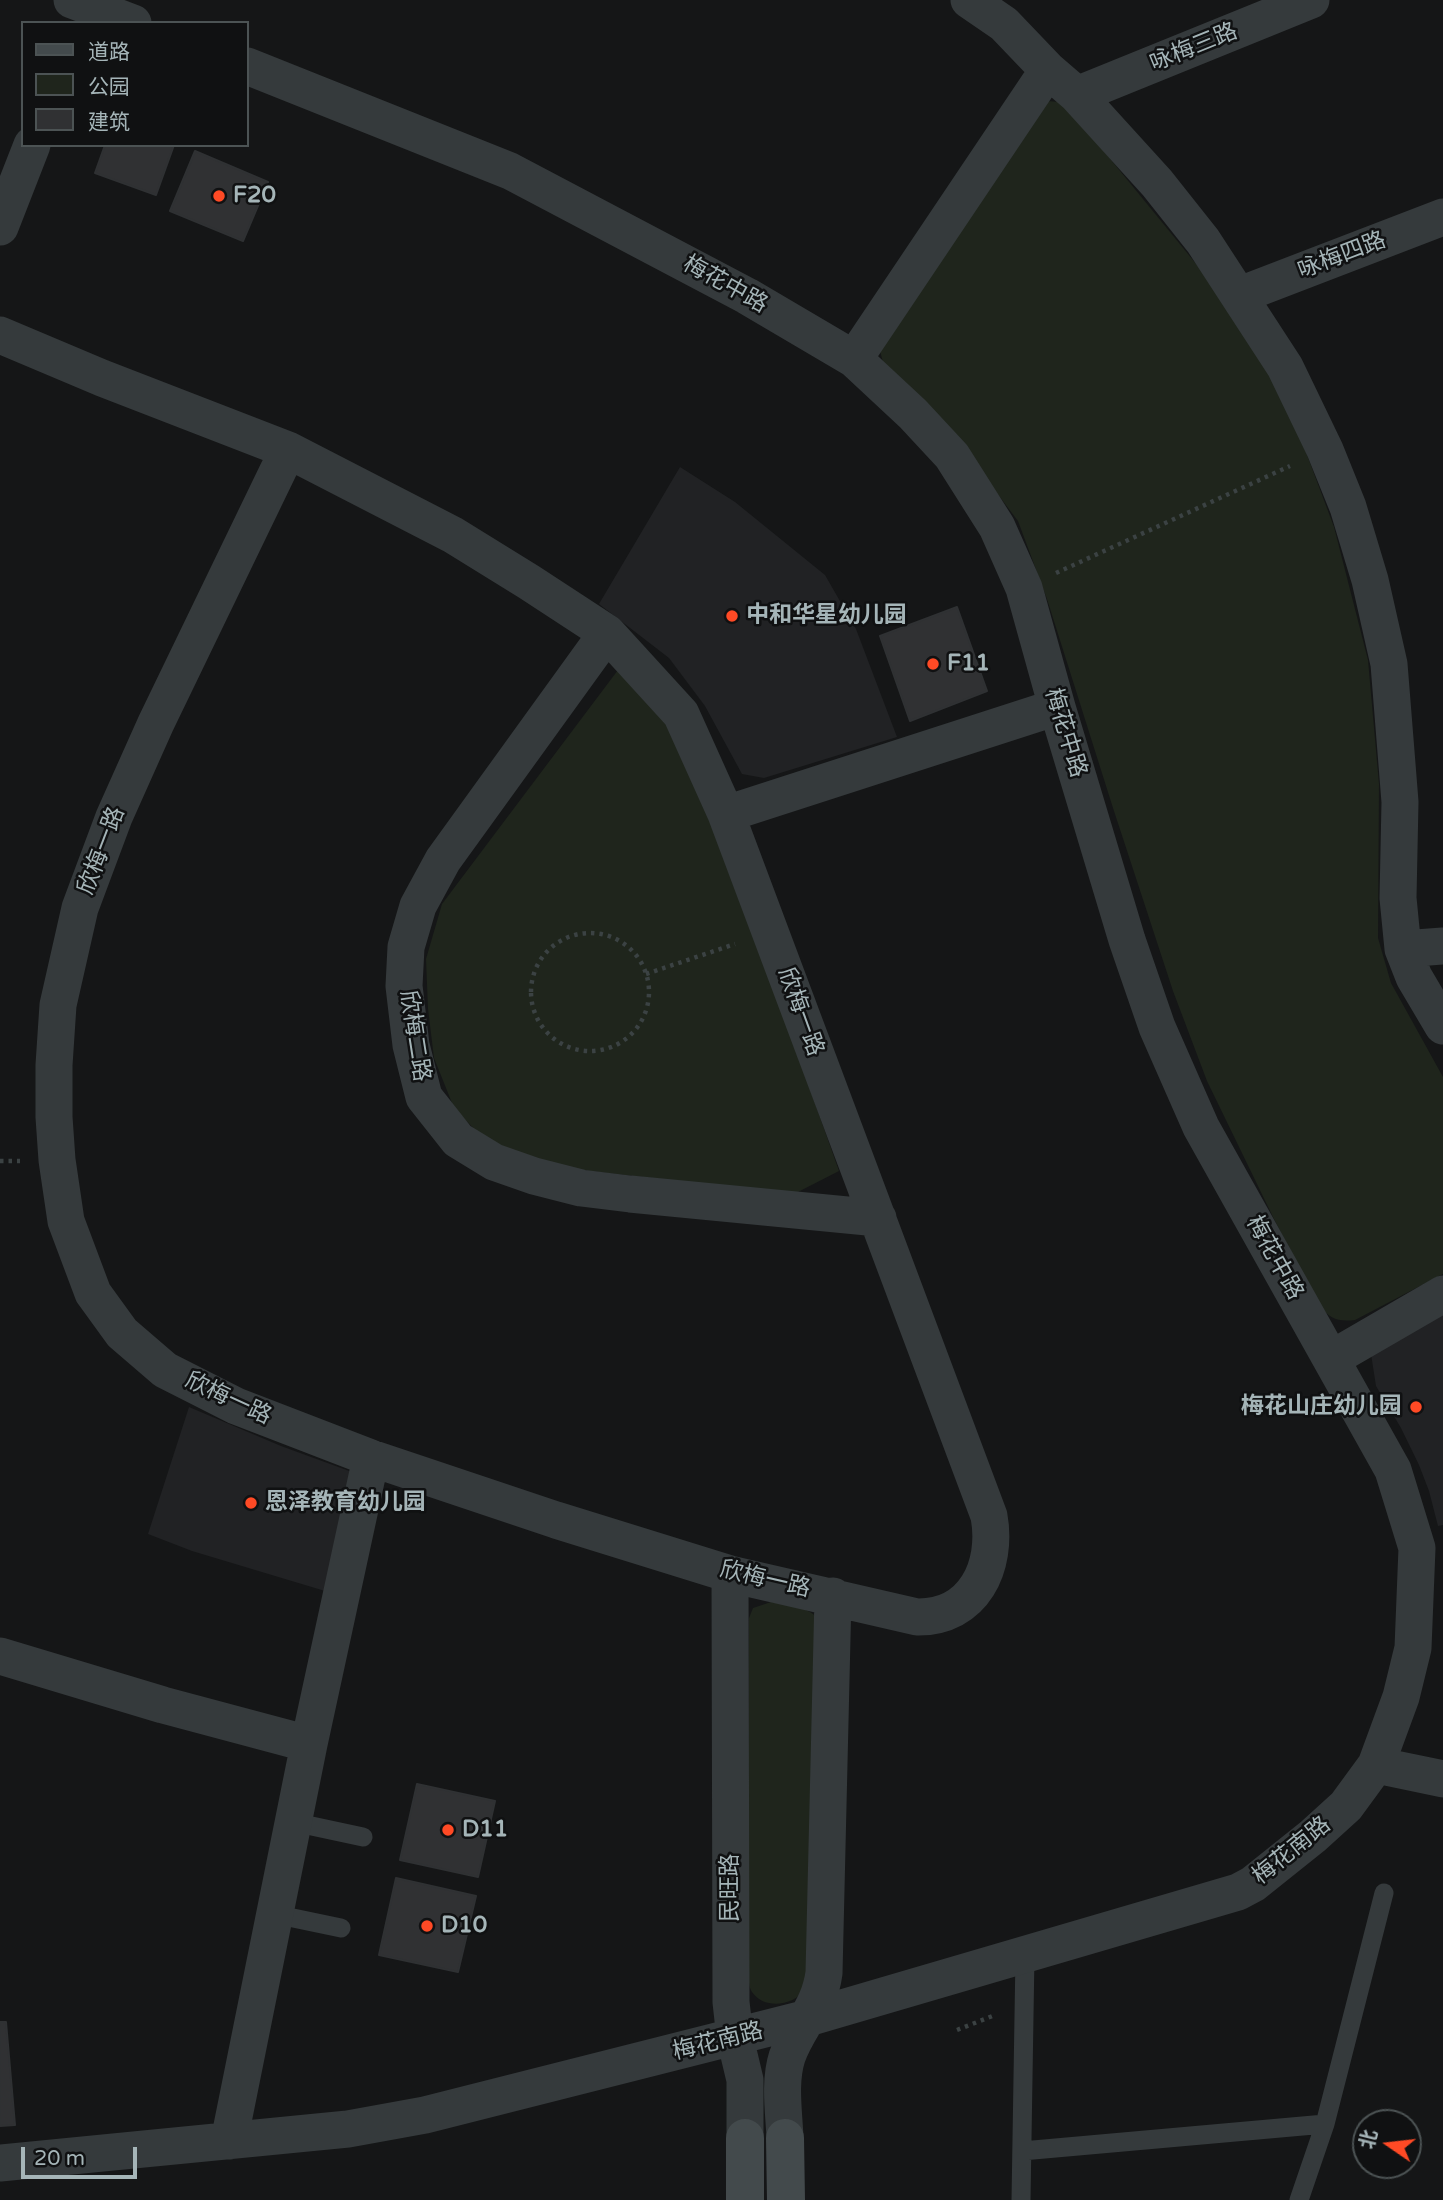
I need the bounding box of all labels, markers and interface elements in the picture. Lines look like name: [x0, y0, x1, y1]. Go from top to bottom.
street label: 咏梅三路: [1146, 18, 1242, 78]
legend: [21, 21, 248, 147]
text: 道路: [88, 40, 130, 65]
text: 公园: [88, 75, 130, 100]
text: 建筑: [88, 110, 130, 135]
place label: F20: [233, 182, 276, 210]
marker: F20: [211, 188, 227, 204]
street label: 咏梅四路: [1294, 227, 1390, 285]
street label: 梅花中路: [678, 251, 772, 319]
place label: 中和华星幼儿园: [746, 602, 907, 630]
marker: 中和华星幼儿园: [724, 608, 740, 624]
place label: F11: [947, 650, 990, 678]
marker: F11: [925, 656, 941, 672]
street label: 梅花中路: [1038, 685, 1092, 781]
street label: 欣梅一路: [73, 803, 131, 899]
street label: 欣梅一路: [771, 964, 829, 1060]
street label: 欣梅二路: [393, 988, 435, 1084]
street label: 梅花中路: [1240, 1211, 1308, 1305]
street label: 欣梅一路: [180, 1367, 276, 1431]
place label: 梅花山庄幼儿园: [1241, 1393, 1402, 1421]
marker: 梅花山庄幼儿园: [1408, 1399, 1424, 1415]
place label: 恩泽教育幼儿园: [265, 1489, 426, 1517]
marker: 恩泽教育幼儿园: [243, 1495, 259, 1511]
street label: 欣梅一路: [717, 1556, 813, 1604]
street label: 梅花南路: [1248, 1811, 1336, 1891]
place label: D11: [462, 1816, 508, 1844]
marker: D11: [440, 1822, 456, 1838]
street label: 民旺路: [717, 1854, 745, 1922]
place label: D10: [441, 1912, 487, 1940]
marker: D10: [419, 1918, 435, 1934]
street label: 梅花南路: [670, 2017, 766, 2067]
north arrow: [1352, 2109, 1422, 2179]
text: 北: [1356, 2128, 1382, 2151]
scale bar: [24, 2134, 140, 2178]
text: 20 m: [34, 2146, 85, 2171]

